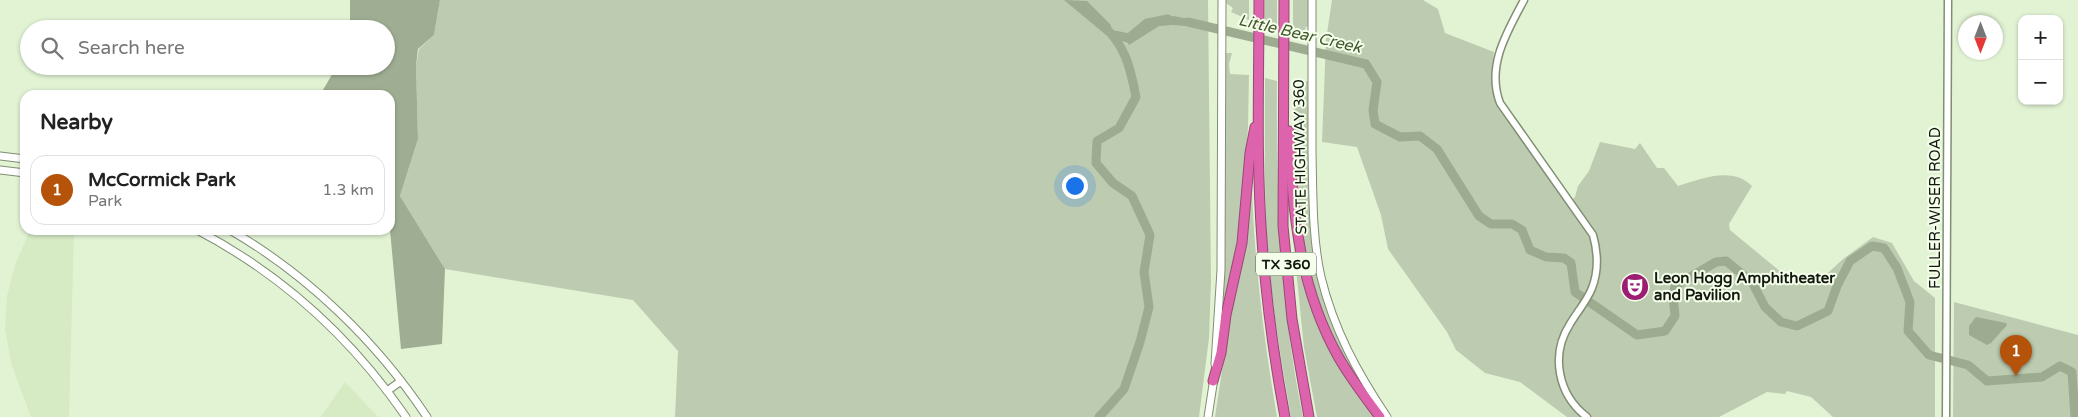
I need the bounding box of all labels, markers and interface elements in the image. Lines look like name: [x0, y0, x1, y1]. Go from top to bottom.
water label: Little Bear Creek: [1236, 10, 1365, 58]
north arrow: [1958, 15, 2003, 60]
map controls: [2018, 15, 2063, 105]
button: +: [2018, 15, 2063, 60]
search box: [20, 20, 395, 75]
icon: search: [38, 34, 66, 62]
text: Search here: [78, 37, 185, 59]
button: −: [2018, 60, 2063, 105]
street label: STATE HIGHWAY 360: [1290, 79, 1310, 235]
text: Nearby: [40, 110, 113, 135]
street label: FULLER-WISER ROAD: [1926, 127, 1944, 289]
text: McCormick Park: [88, 169, 236, 191]
your location: [1062, 173, 1088, 199]
text: 1: [52, 180, 62, 200]
text: 1.3 km: [322, 180, 374, 200]
text: Park: [88, 191, 122, 211]
road number: TX 360: [1256, 252, 1316, 276]
place label: Leon Hogg Amphitheater and Pavilion: [1654, 269, 1835, 304]
theatre icon: Leon Hogg Amphitheater and Pavilion: [1620, 272, 1650, 302]
pin: 1: [2000, 335, 2032, 376]

